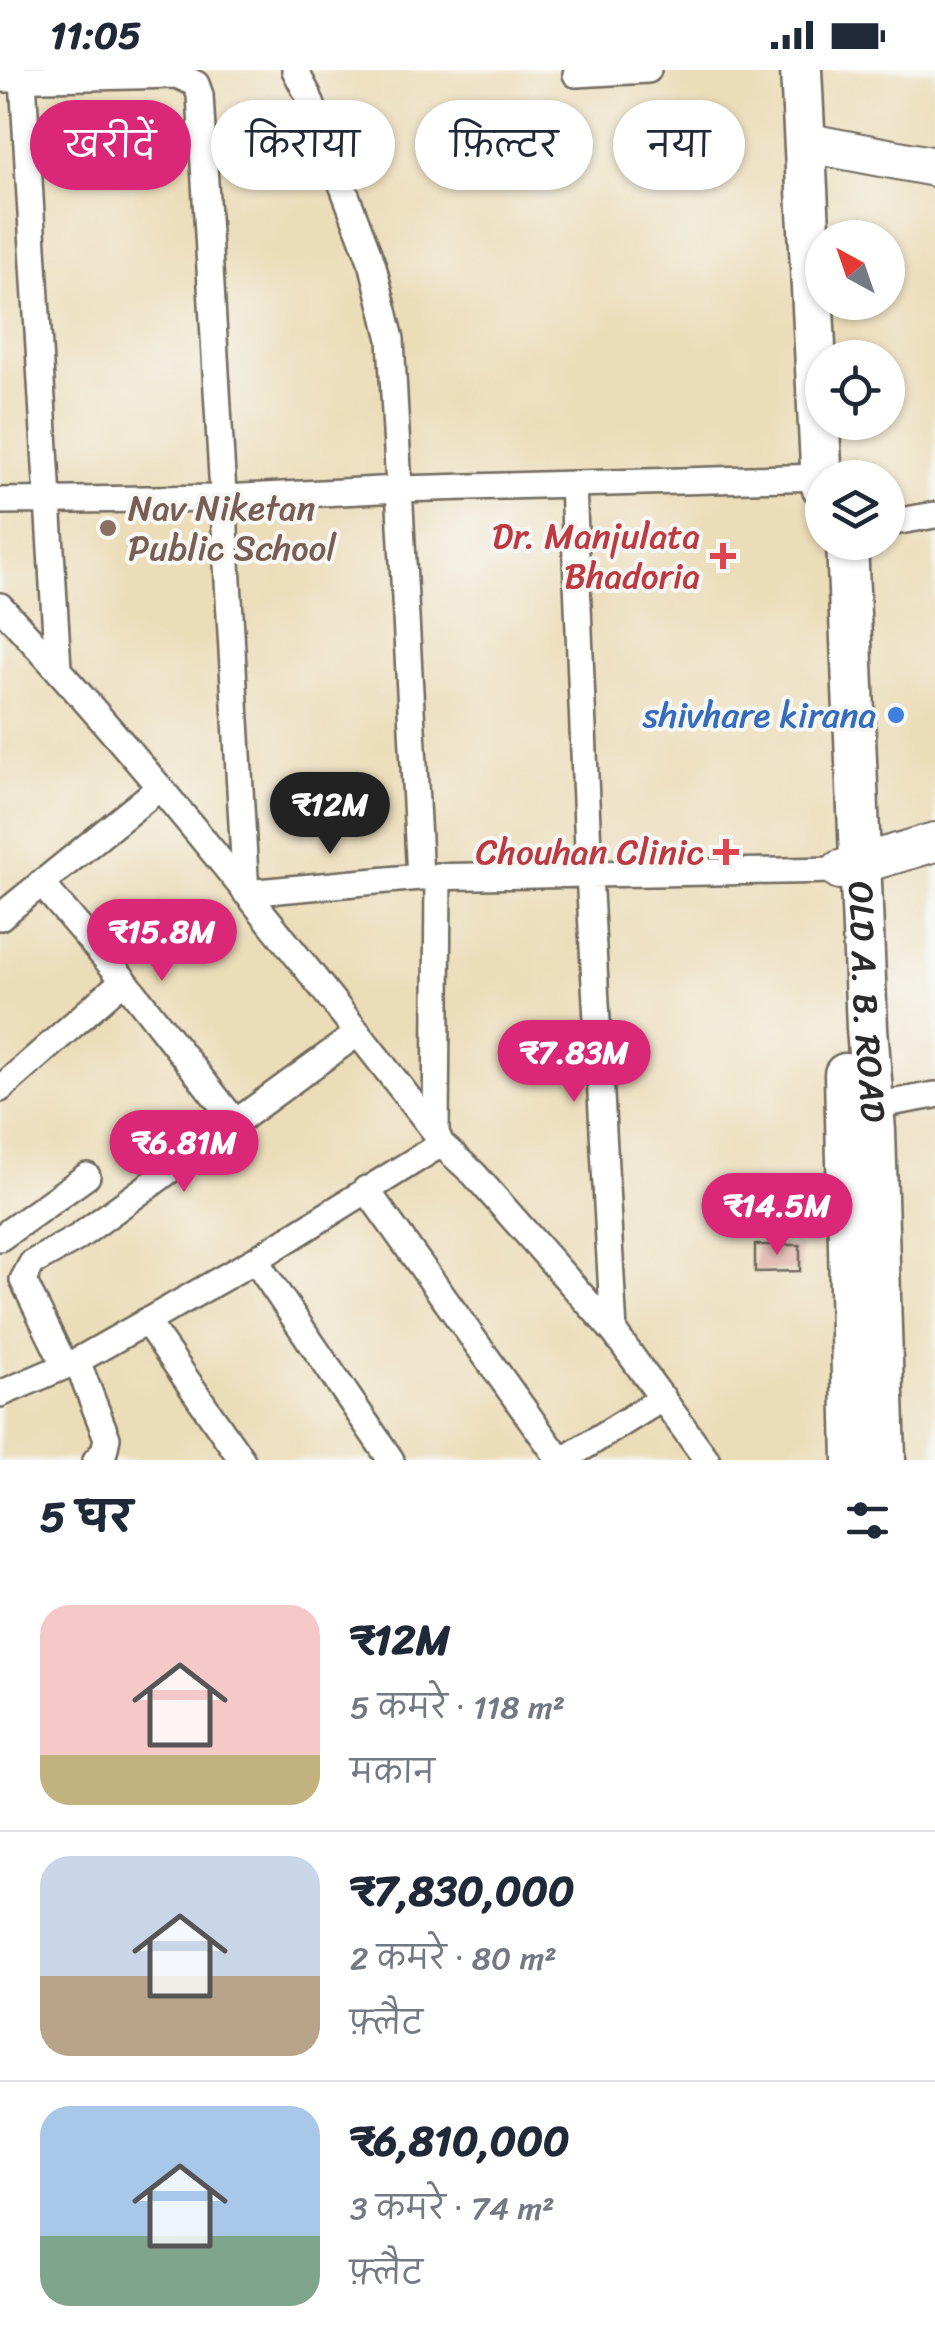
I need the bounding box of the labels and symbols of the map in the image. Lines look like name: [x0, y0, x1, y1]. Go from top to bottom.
north arrow: [805, 220, 905, 320]
place label: Nav Niketan Public School: [128, 477, 337, 579]
place label: Dr. Manjulata Bhadoria: [492, 505, 700, 607]
marker: Nav Niketan Public School: [97, 517, 119, 539]
marker: Dr. Manjulata Bhadoria: [710, 543, 736, 569]
place label: shivhare kirana: [642, 684, 876, 746]
marker: shivhare kirana: [885, 704, 907, 726]
pin: ₹12M: [271, 772, 389, 857]
place label: Chouhan Clinic: [476, 821, 705, 883]
marker: Chouhan Clinic: [713, 839, 739, 865]
street label: OLD A. B. ROAD: [830, 880, 905, 1124]
pin: ₹15.8M: [81, 899, 243, 984]
pin: ₹7.83M: [493, 1020, 655, 1105]
pin: ₹6.81M: [103, 1110, 265, 1195]
pin: ₹14.5M: [696, 1173, 858, 1258]

